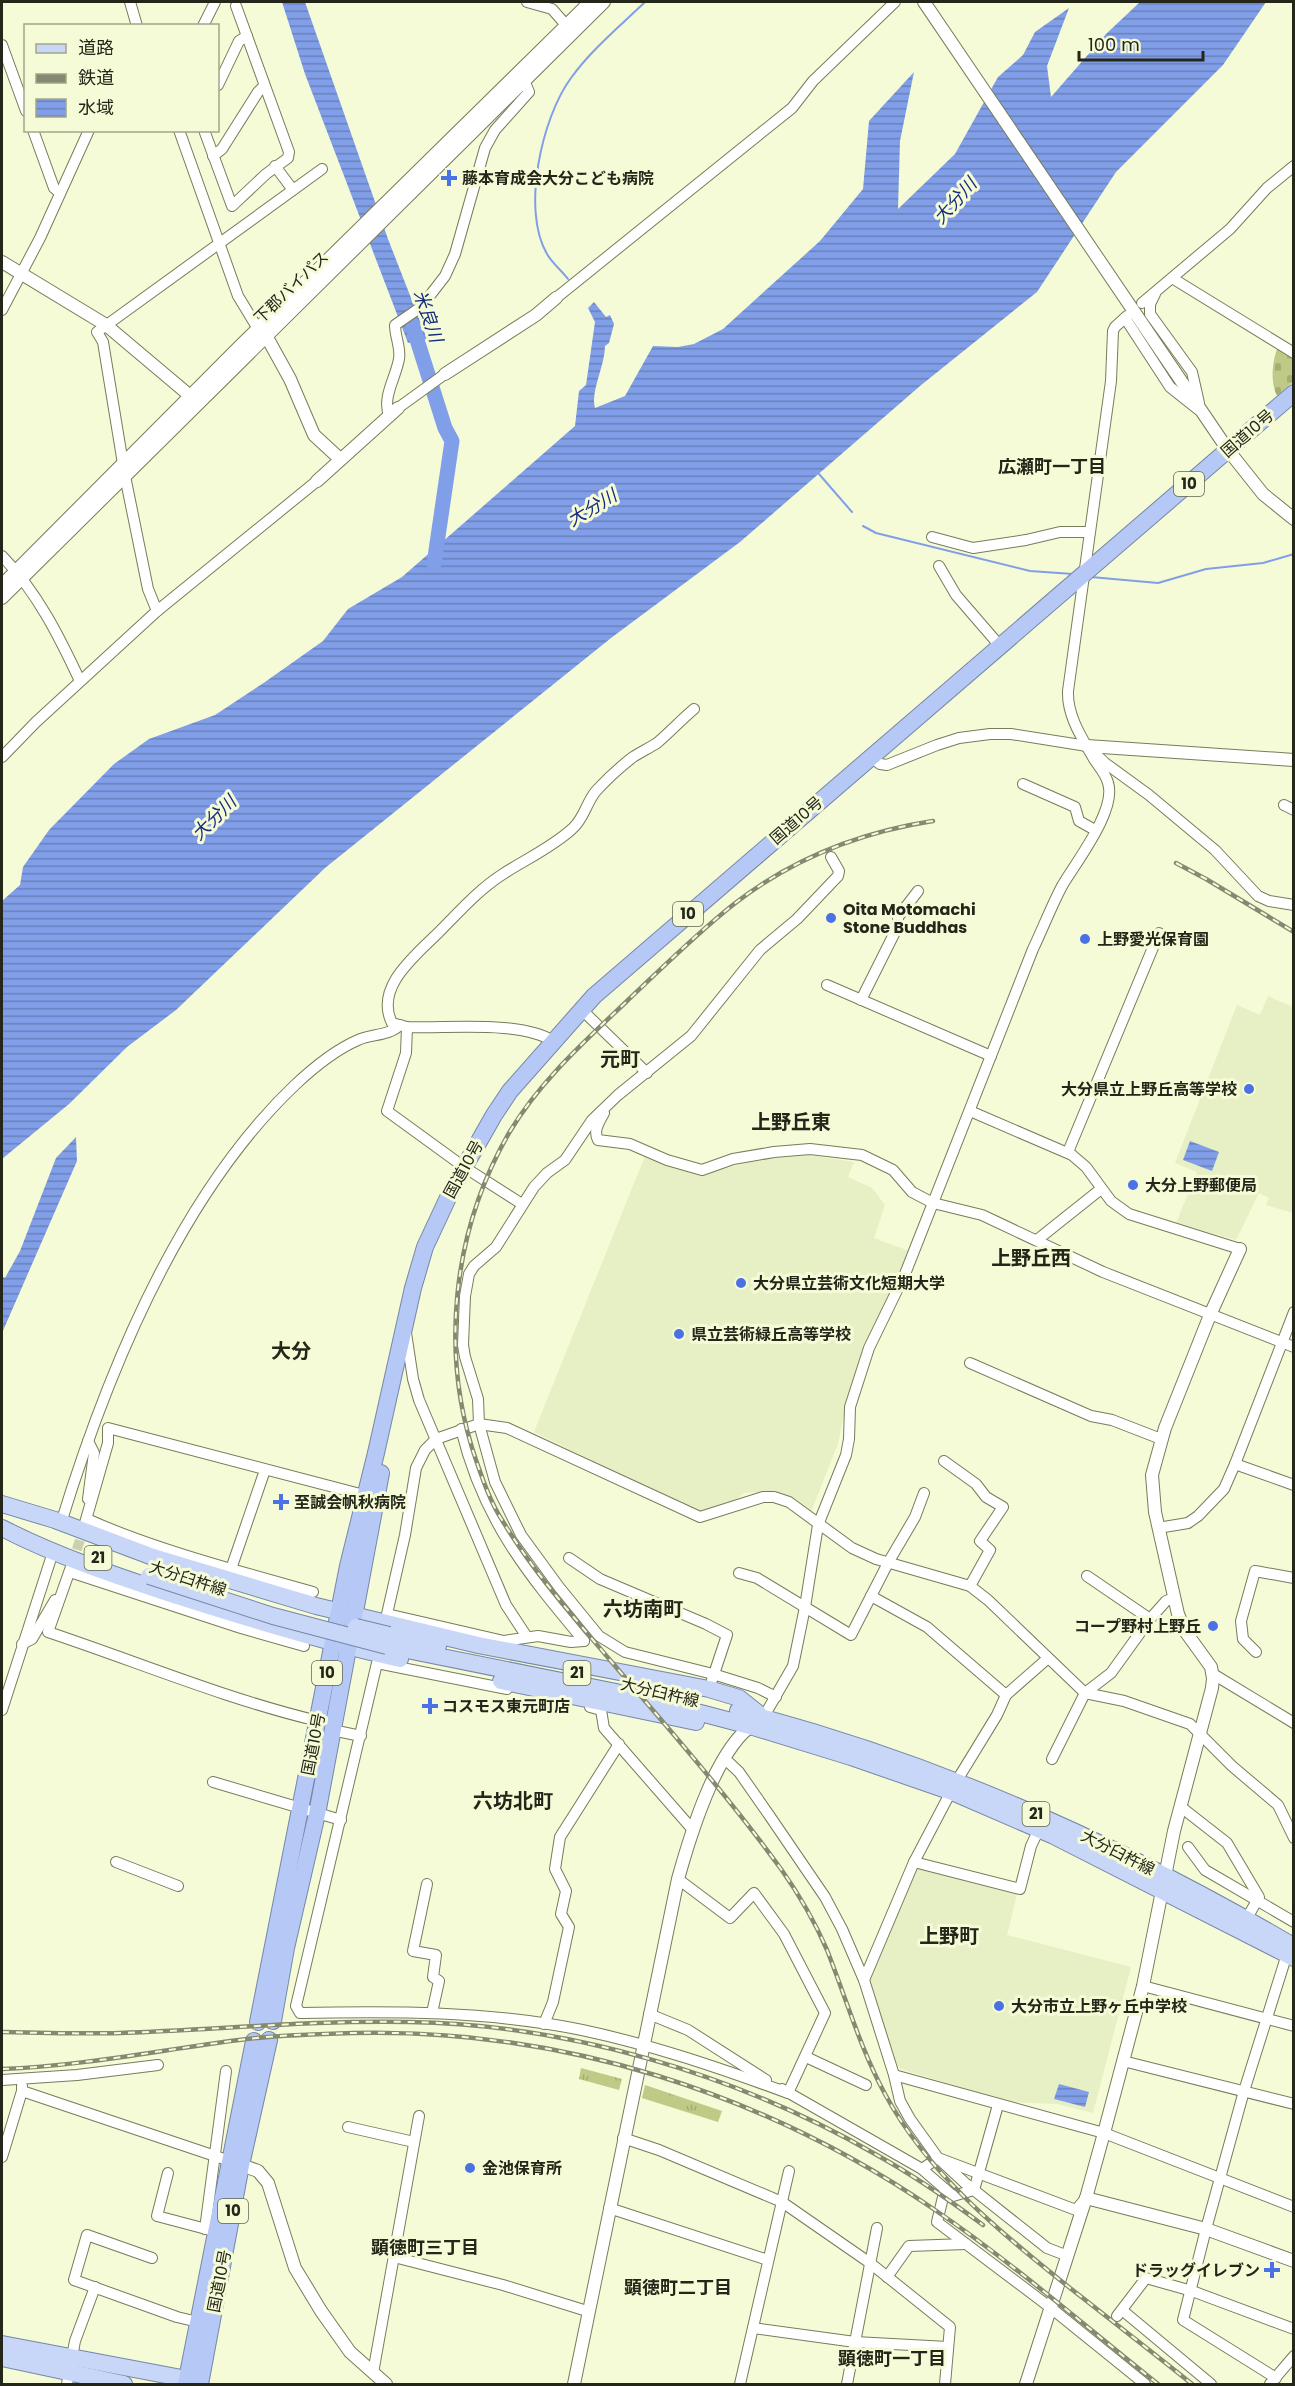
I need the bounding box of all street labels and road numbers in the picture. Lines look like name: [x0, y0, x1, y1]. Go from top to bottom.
street label: 下郡バイパス: [249, 246, 334, 329]
street label: 国道10号: [1216, 404, 1279, 463]
road number: 10: [1174, 472, 1204, 496]
street label: 国道10号: [765, 791, 828, 850]
road number: 10: [673, 902, 703, 926]
street label: 国道10号: [438, 1136, 489, 1202]
road number: 21: [84, 1546, 112, 1570]
street label: 大分臼杵線: [146, 1555, 229, 1602]
road number: 10: [312, 1661, 342, 1685]
road number: 21: [564, 1661, 590, 1685]
street label: 大分臼杵線: [618, 1672, 701, 1713]
street label: 国道10号: [296, 1711, 331, 1777]
road number: 21: [1022, 1802, 1050, 1826]
street label: 大分臼杵線: [1077, 1824, 1159, 1881]
road number: 10: [218, 2199, 248, 2223]
street label: 国道10号: [202, 2248, 237, 2314]

